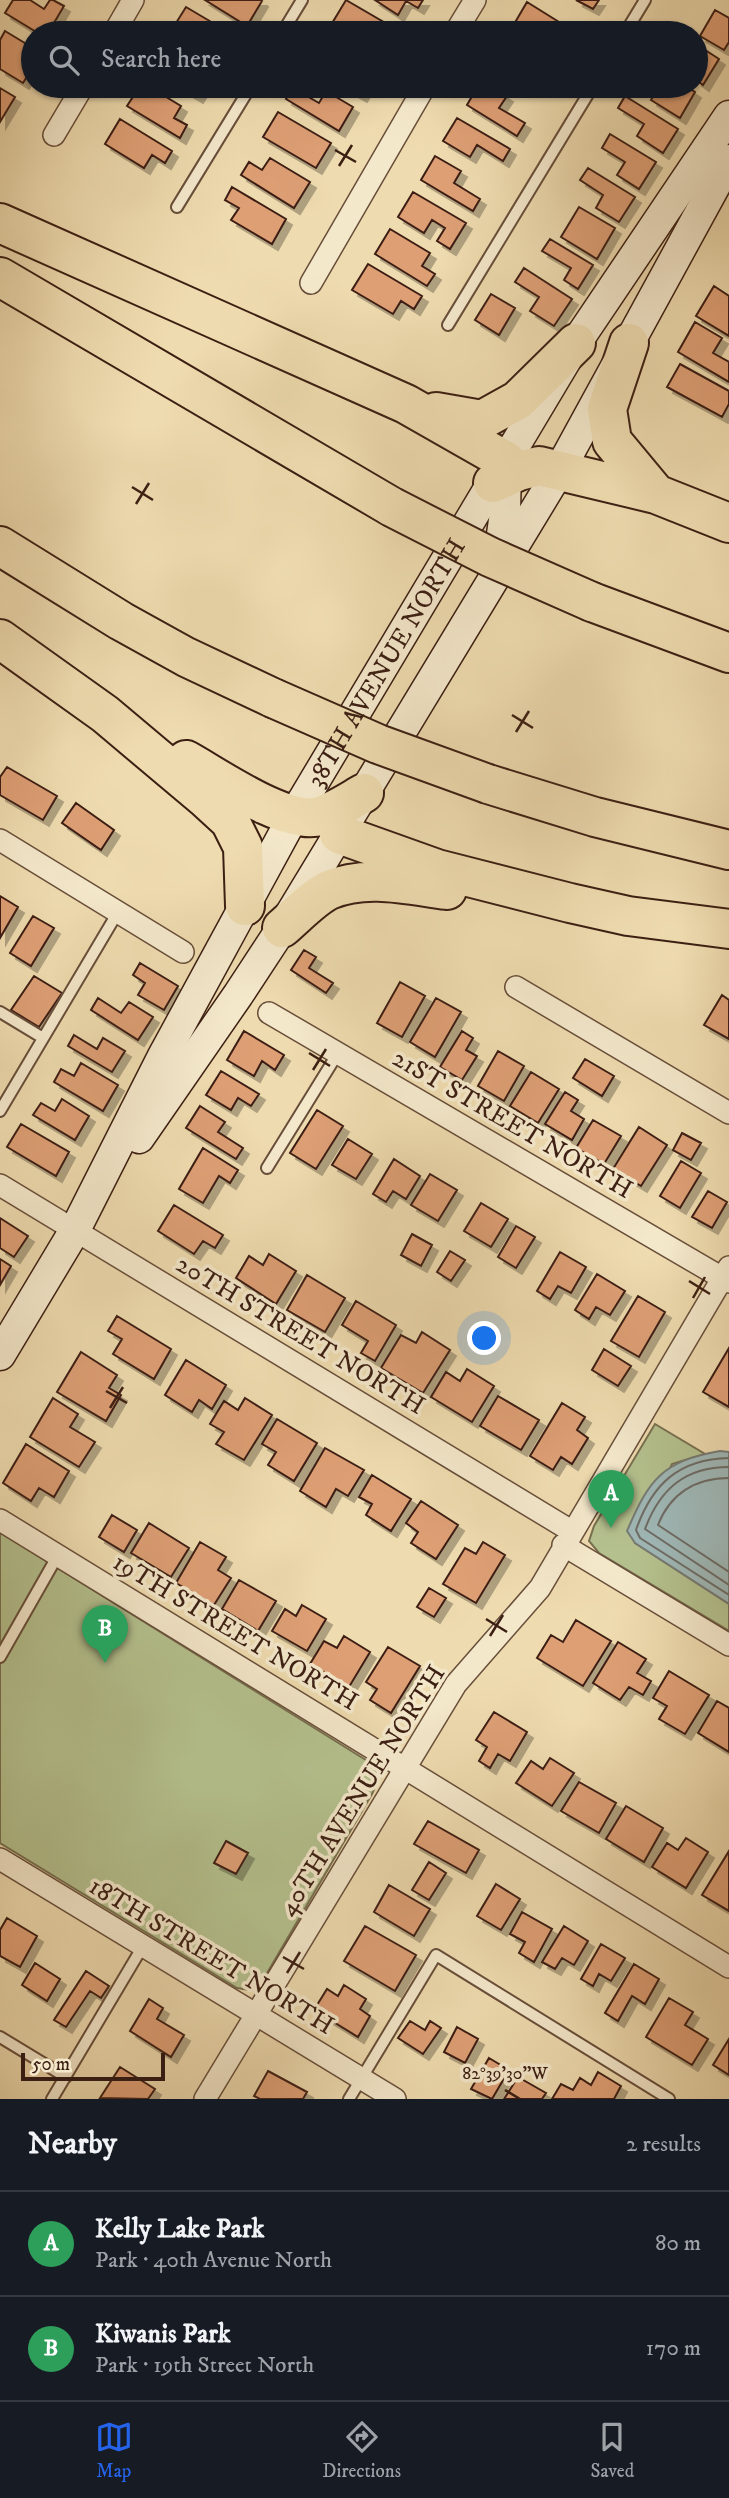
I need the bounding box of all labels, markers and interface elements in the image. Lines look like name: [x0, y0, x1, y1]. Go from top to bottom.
search box: [21, 21, 708, 98]
icon: search: [45, 41, 83, 79]
text: Search here: [101, 43, 221, 76]
street label: 38TH AVENUE NORTH: [300, 533, 474, 793]
street label: 21ST STREET NORTH: [386, 1042, 638, 1207]
street label: 20TH STREET NORTH: [170, 1248, 431, 1423]
your location: [467, 1321, 501, 1355]
pin: A: [588, 1470, 634, 1528]
street label: 19TH STREET NORTH: [107, 1546, 364, 1719]
pin: B: [82, 1605, 128, 1663]
street label: 40TH AVENUE NORTH: [271, 1659, 453, 1923]
street label: 18TH STREET NORTH: [83, 1870, 340, 2043]
scale bar: [21, 2050, 164, 2082]
text: 50 m: [32, 2053, 70, 2076]
text: 82°39'30"W: [462, 2063, 548, 2085]
text: Nearby: [28, 2126, 117, 2163]
text: 2 results: [626, 2130, 701, 2159]
text: Kelly Lake Park: [95, 2213, 264, 2246]
text: A: [44, 2229, 58, 2258]
text: 80 m: [655, 2229, 701, 2258]
text: Park · 40th Avenue North: [95, 2246, 332, 2275]
text: Kiwanis Park: [95, 2318, 231, 2351]
text: B: [44, 2334, 58, 2363]
text: 170 m: [646, 2334, 701, 2363]
text: Park · 19th Street North: [95, 2351, 314, 2380]
tab: Map: [95, 2418, 133, 2483]
tab: Directions: [322, 2418, 401, 2483]
tab: Saved: [591, 2418, 634, 2483]

